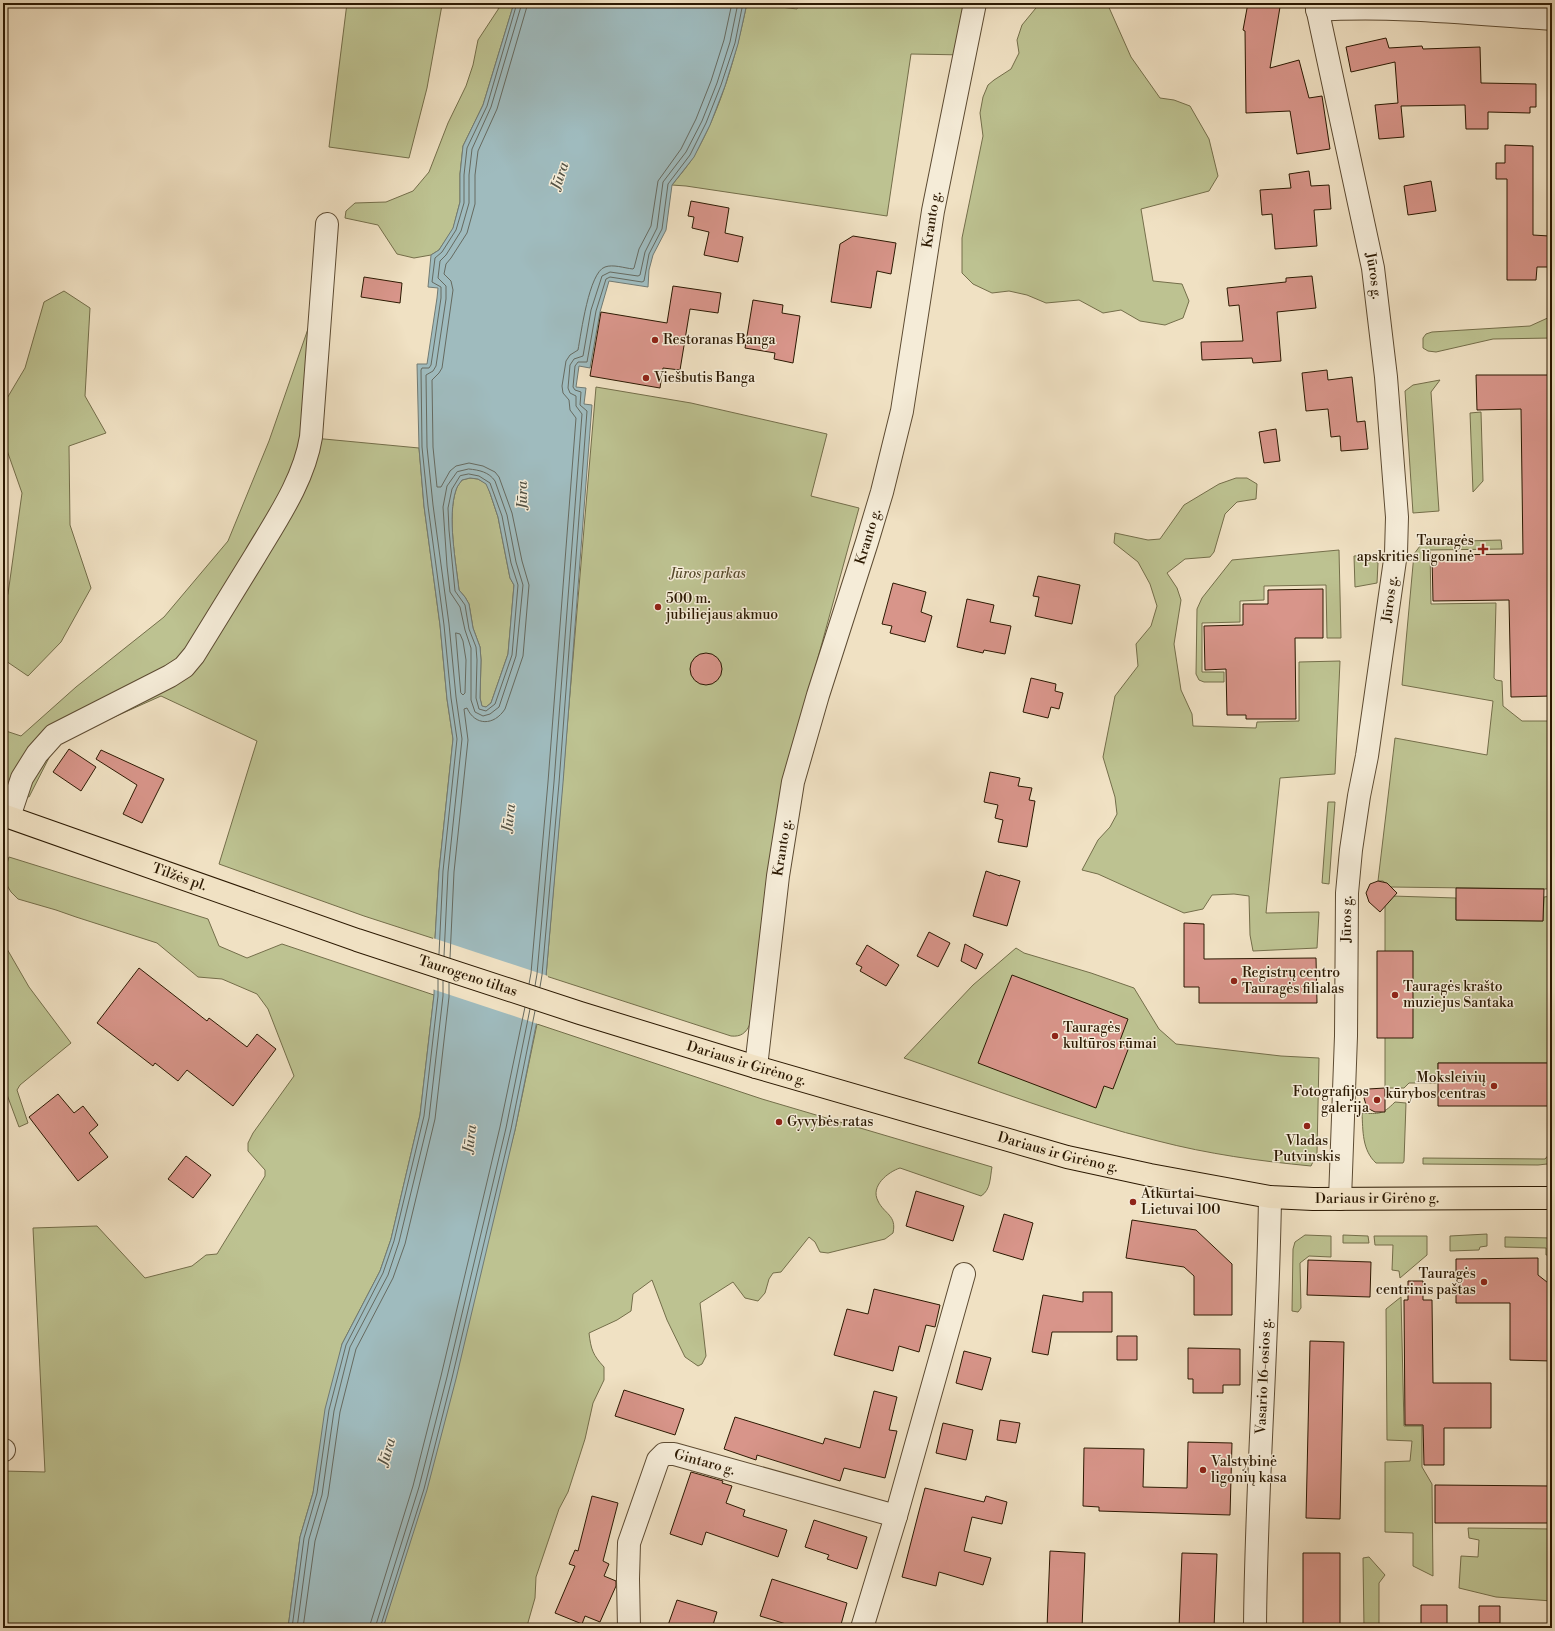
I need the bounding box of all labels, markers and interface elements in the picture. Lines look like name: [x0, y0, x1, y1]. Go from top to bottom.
water label: Jūra: [546, 159, 574, 194]
street label: Kranto g.: [918, 190, 946, 249]
street label: Jūros g.: [1361, 250, 1386, 300]
place label: Restoranas Banga: [663, 331, 777, 349]
marker: Restoranas Banga: [650, 335, 660, 345]
place label: Viešbutis Banga: [653, 369, 756, 387]
marker: Viešbutis Banga: [641, 373, 651, 383]
water label: Jūra: [513, 480, 532, 511]
street label: Kranto g.: [851, 507, 885, 567]
place label: Tauragės apskrities ligoninė: [1357, 532, 1474, 566]
marker: Tauragės apskrities ligoninė: [1477, 543, 1489, 555]
park label: Jūros parkas: [668, 565, 746, 583]
street label: Jūros g.: [1378, 574, 1402, 625]
place label: 500 m. jubiliejaus akmuo: [665, 590, 778, 624]
marker: 500 m. jubiliejaus akmuo: [653, 602, 663, 612]
water label: Jūra: [498, 802, 520, 835]
street label: Kranto g.: [769, 818, 796, 877]
street label: Tilžės pl.: [150, 859, 209, 895]
street label: Jūros g.: [1338, 895, 1356, 944]
street label: Taurogeno tiltas: [416, 952, 520, 1001]
place label: Registrų centro Tauragės filialas: [1242, 964, 1344, 998]
marker: Registrų centro Tauragės filialas: [1229, 976, 1239, 986]
place label: Tauragės krašto muziejus Santaka: [1403, 978, 1515, 1012]
marker: Tauragės krašto muziejus Santaka: [1390, 990, 1400, 1000]
place label: Tauragės kultūros rūmai: [1063, 1019, 1157, 1053]
marker: Tauragės kultūros rūmai: [1050, 1031, 1060, 1041]
street label: Dariaus ir Girėno g.: [684, 1037, 808, 1090]
place label: Moksleivių kūrybos centras: [1385, 1069, 1486, 1103]
marker: Moksleivių kūrybos centras: [1489, 1081, 1499, 1091]
place label: Fotografijos galerija: [1293, 1083, 1370, 1117]
marker: Fotografijos galerija: [1372, 1095, 1382, 1105]
place label: Gyvybės ratas: [787, 1113, 873, 1131]
marker: Gyvybės ratas: [774, 1117, 784, 1127]
marker: Vladas Putvinskis: [1302, 1121, 1312, 1131]
water label: Jūra: [459, 1123, 481, 1156]
street label: Dariaus ir Girėno g.: [995, 1128, 1120, 1177]
place label: Vladas Putvinskis: [1274, 1132, 1340, 1166]
place label: Atkurtai Lietuvai 100: [1140, 1185, 1221, 1219]
street label: Dariaus ir Girėno g.: [1315, 1189, 1439, 1208]
marker: Atkurtai Lietuvai 100: [1128, 1197, 1138, 1207]
place label: Tauragės centrinis paštas: [1376, 1265, 1476, 1299]
marker: Tauragės centrinis paštas: [1479, 1277, 1489, 1287]
street label: Vasario 16-osios g.: [1252, 1318, 1275, 1436]
water label: Jūra: [373, 1435, 400, 1470]
street label: Gintaro g.: [672, 1445, 737, 1480]
place label: Valstybinė ligonių kasa: [1210, 1453, 1288, 1487]
marker: Valstybinė ligonių kasa: [1198, 1465, 1208, 1475]

